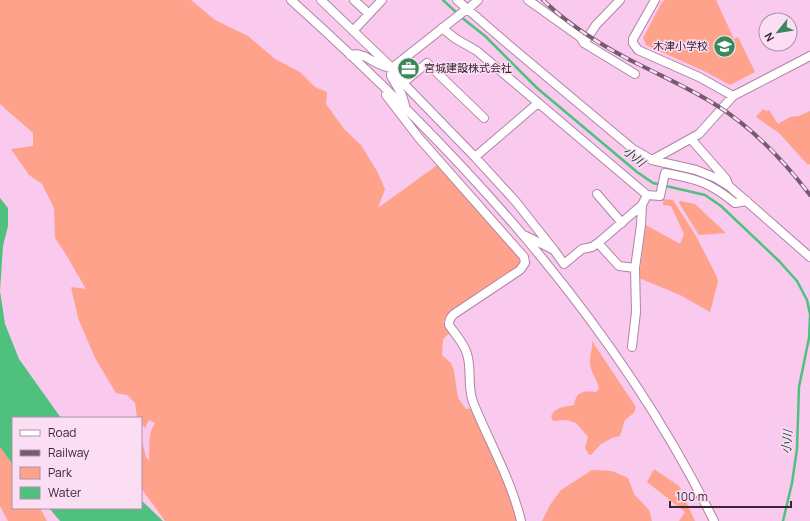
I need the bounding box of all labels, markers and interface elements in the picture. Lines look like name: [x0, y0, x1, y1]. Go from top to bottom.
north arrow: [758, 12, 798, 52]
text: N: [760, 30, 777, 44]
school or university icon: 木津小学校: [711, 33, 737, 59]
place label: 木津小学校: [653, 38, 708, 53]
office icon: 宮城建設株式会社: [395, 55, 421, 81]
place label: 宮城建設株式会社: [424, 60, 512, 75]
water label: 小川: [620, 142, 651, 172]
legend: [12, 417, 142, 509]
text: Road: [48, 424, 76, 441]
water label: 小川: [777, 427, 796, 455]
text: Railway: [48, 444, 90, 461]
text: Park: [48, 464, 73, 481]
scale bar: [670, 483, 791, 509]
text: Water: [48, 484, 82, 501]
text: 100 m: [676, 488, 708, 505]

